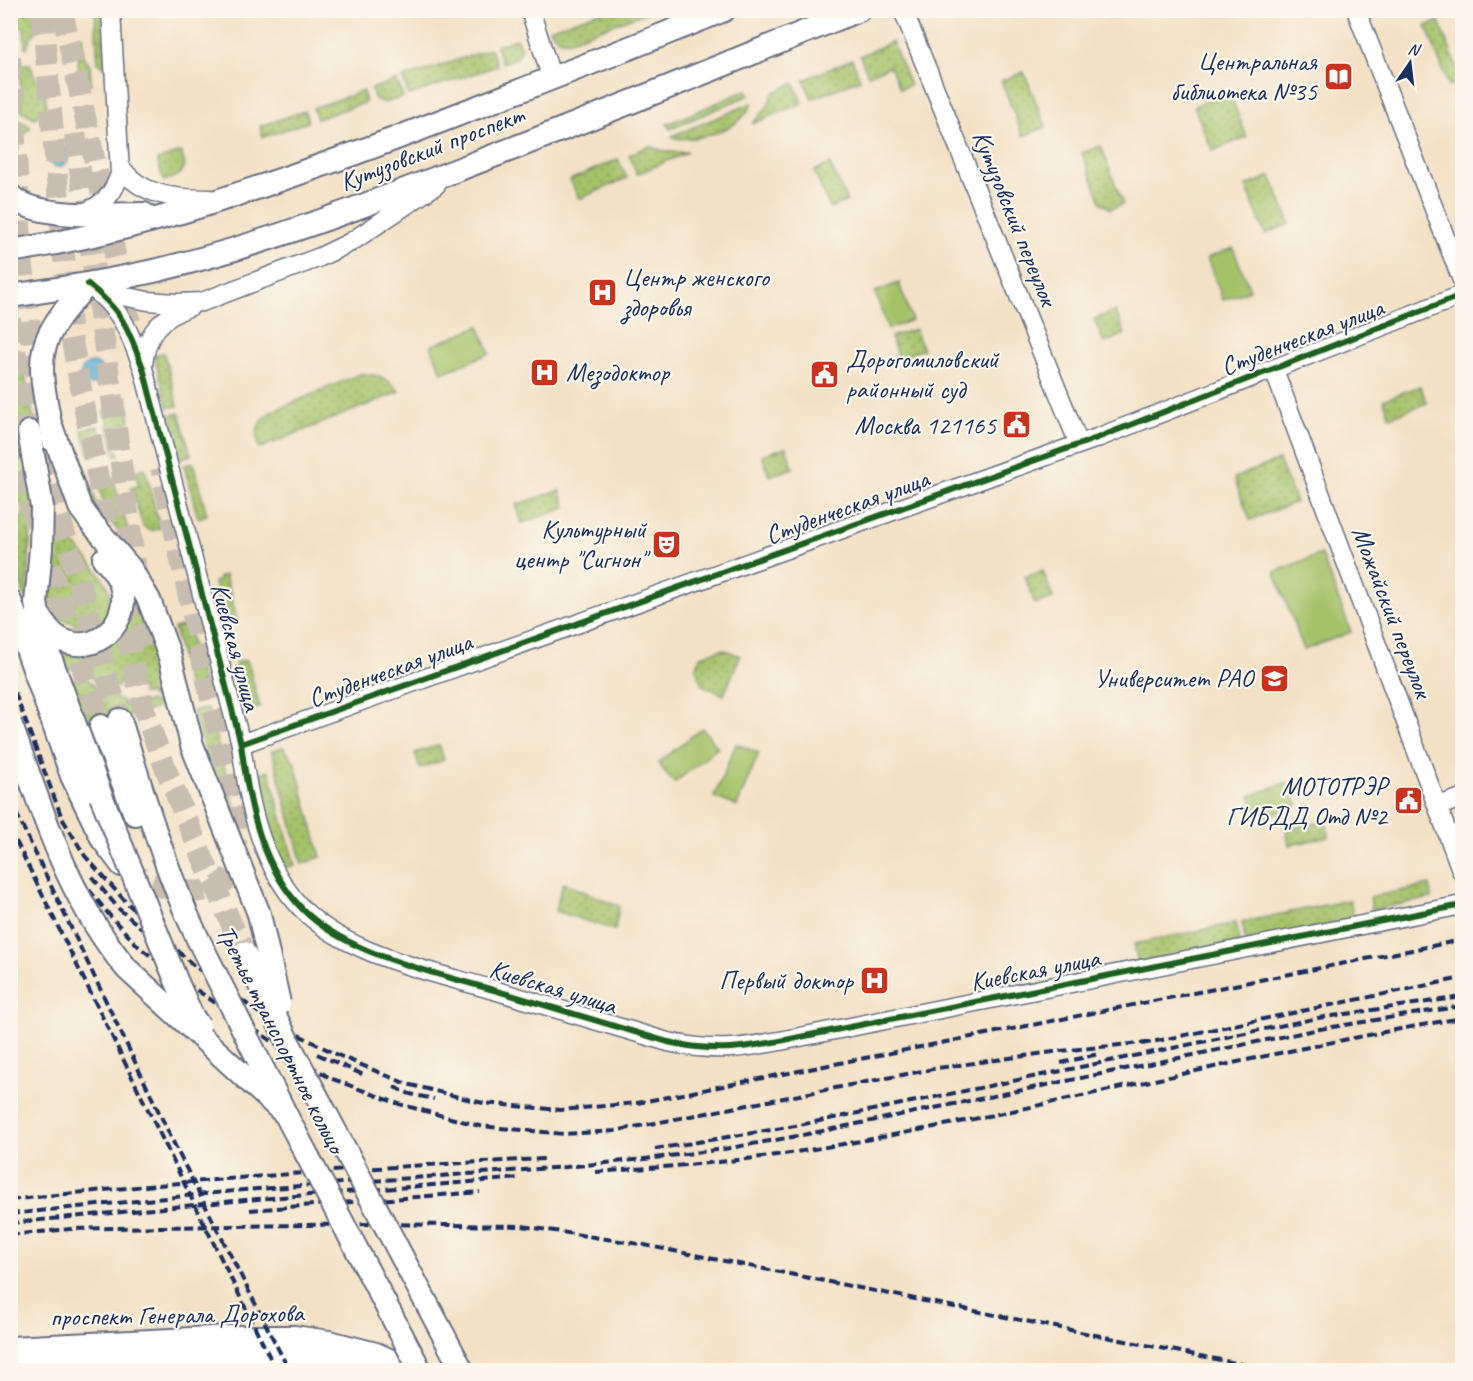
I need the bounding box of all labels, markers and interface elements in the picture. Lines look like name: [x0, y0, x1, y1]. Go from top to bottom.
north arrow: [1380, 33, 1440, 93]
text: N: [1406, 39, 1424, 61]
place label: Центральная библиотека №35: [1171, 45, 1319, 108]
library icon: Центральная библиотека №35: [1322, 60, 1354, 92]
street label: Кутузовский проспект: [335, 97, 530, 198]
street label: Кутузовский переулок: [965, 126, 1066, 313]
place label: Центр женского здоровья: [620, 261, 771, 325]
hospital icon: Центр женского здоровья: [586, 276, 618, 308]
street label: Студенческая улица: [1216, 290, 1389, 383]
place label: Дорогомиловский районный суд: [846, 343, 1001, 406]
hospital icon: Мезодоктор: [529, 356, 561, 388]
place label: Мезодоктор: [566, 356, 671, 390]
public building icon: Дорогомиловский районный суд: [809, 358, 841, 390]
place label: Москва 121165: [855, 409, 997, 442]
public building icon: Москва 121165: [1001, 409, 1033, 441]
street label: Студенческая улица: [761, 462, 935, 552]
place label: Культурный центр "Сигнон": [514, 513, 651, 576]
street label: Можайский переулок: [1344, 522, 1441, 704]
theatre icon: Культурный центр "Сигнон": [651, 528, 683, 560]
street label: Киевская улица: [203, 579, 269, 716]
street label: Студенческая улица: [304, 625, 478, 715]
place label: Университет РАО: [1094, 662, 1256, 695]
school or university icon: Университет РАО: [1258, 662, 1290, 694]
place label: МОТОТРЭР ГИБДД Отд №2: [1227, 770, 1391, 833]
public building icon: МОТОТРЭР ГИБДД Отд №2: [1392, 785, 1424, 817]
street label: Третье транспортное кольцо: [209, 919, 354, 1161]
street label: Киевская улица: [968, 941, 1104, 999]
street label: Киевская улица: [486, 952, 622, 1022]
place label: Первый доктор: [719, 964, 854, 997]
hospital icon: Первый доктор: [858, 964, 890, 996]
street label: проспект Генерала Дорохова: [50, 1296, 306, 1334]

